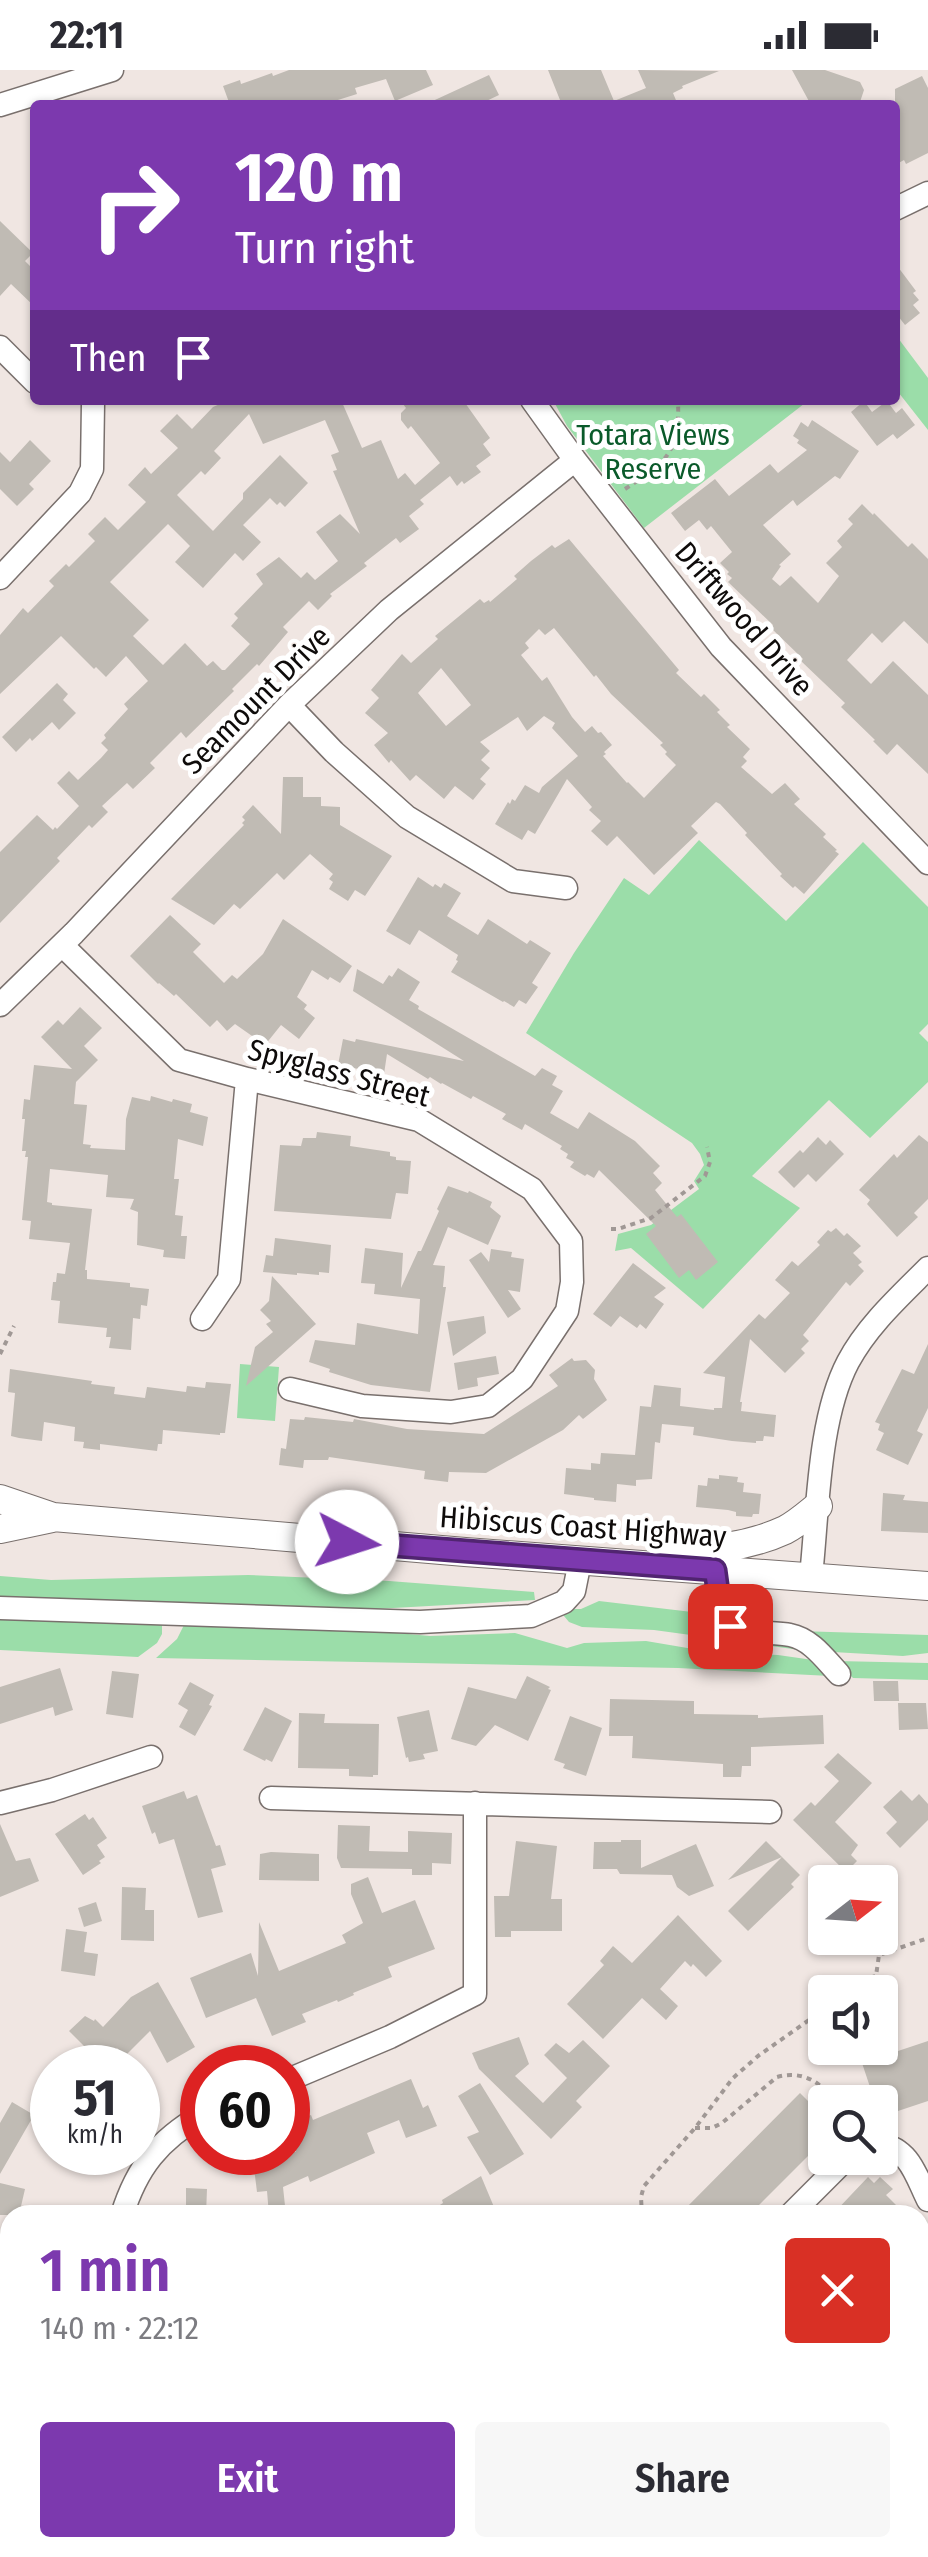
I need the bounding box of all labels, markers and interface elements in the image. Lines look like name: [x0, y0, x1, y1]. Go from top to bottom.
text: 22:11: [50, 12, 124, 58]
text: 120 m: [235, 136, 403, 220]
icon: right: [70, 140, 200, 270]
text: Turn right: [235, 221, 414, 275]
icon: arrive: [166, 330, 221, 385]
text: Then: [70, 335, 146, 381]
park label: Totara Views Reserve: [576, 417, 730, 487]
street label: Driftwood Drive: [667, 535, 821, 703]
street label: Seamount Drive: [174, 618, 338, 782]
street label: Spyglass Street: [244, 1031, 434, 1115]
position arrow: [295, 1490, 399, 1594]
street label: Hibiscus Coast Highway: [439, 1499, 728, 1555]
pin: [688, 1584, 773, 1669]
icon: arrive: [703, 1599, 758, 1654]
north arrow: [808, 1865, 898, 1955]
map controls: [808, 1865, 898, 2175]
button: sound: [808, 1975, 898, 2065]
speed limit sign: 60: [180, 2045, 310, 2175]
text: 51: [73, 2068, 116, 2128]
button: search: [808, 2085, 898, 2175]
text: km/h: [67, 2120, 123, 2150]
text: 1 min: [40, 2235, 171, 2307]
button: close: [785, 2238, 890, 2343]
text: 140 m · 22:12: [40, 2309, 199, 2347]
button: Exit: [40, 2422, 455, 2537]
button: Share: [475, 2422, 890, 2537]

